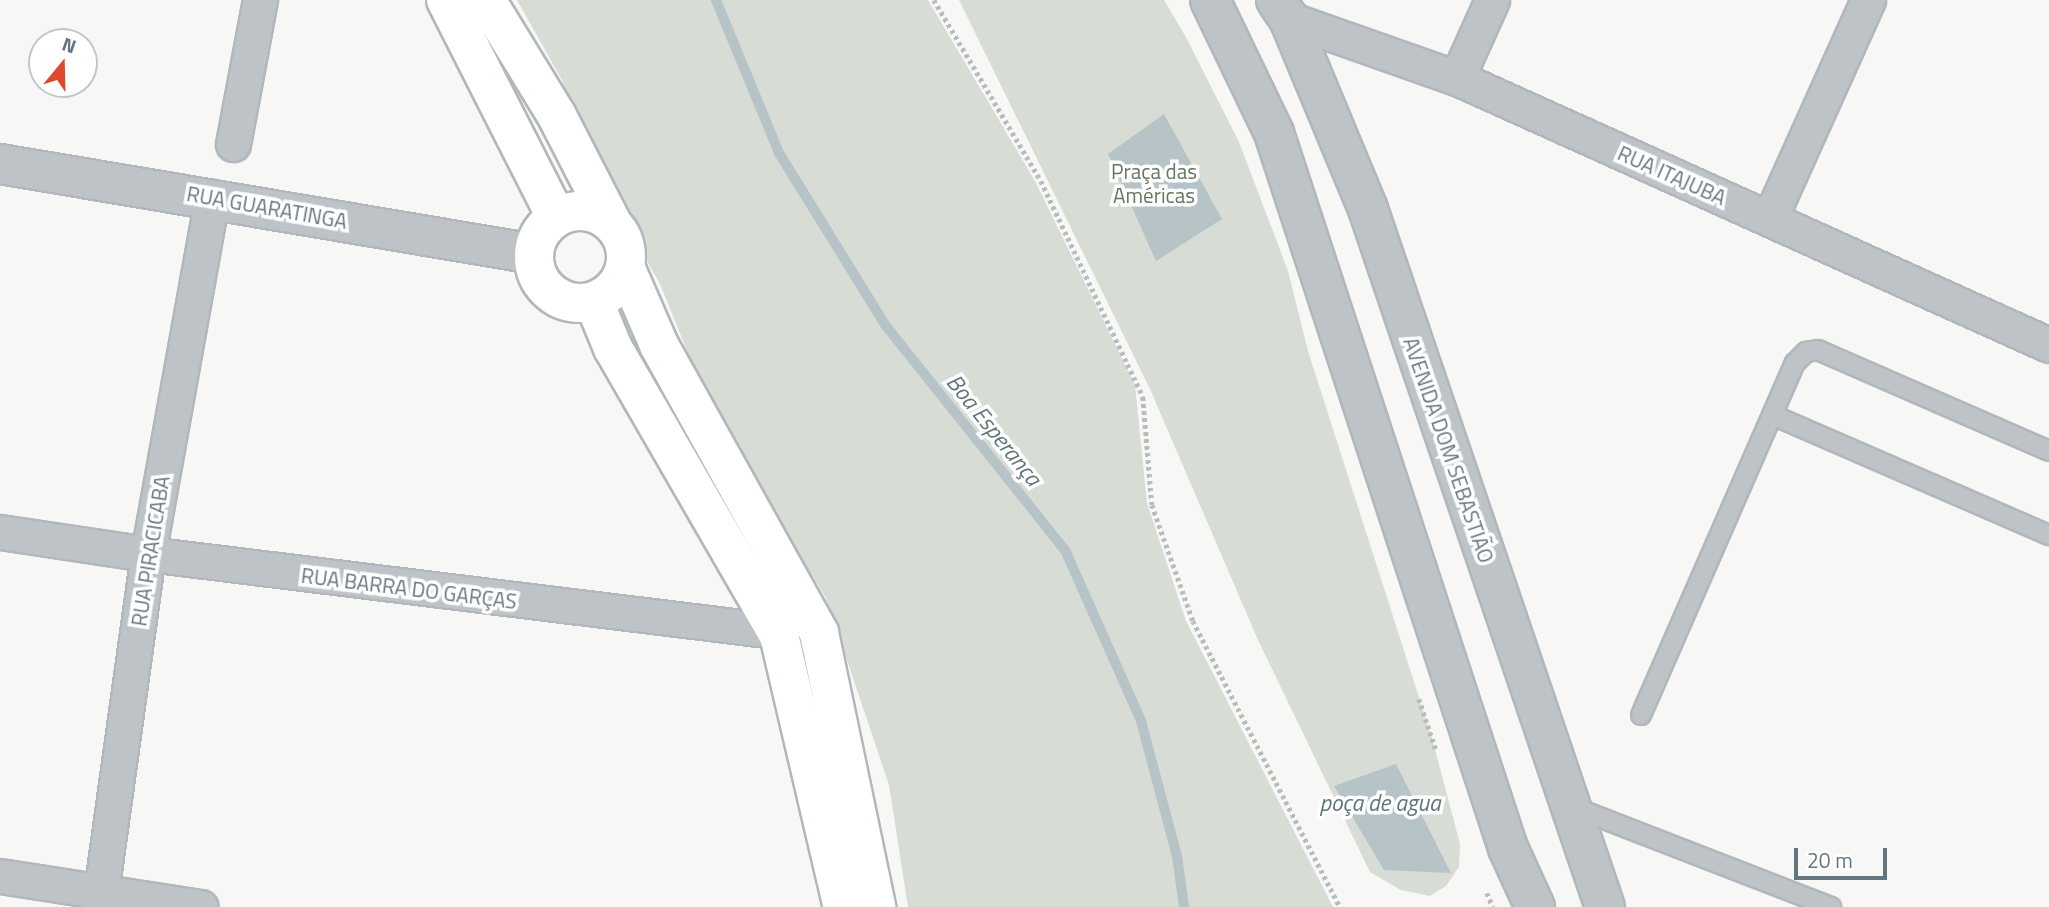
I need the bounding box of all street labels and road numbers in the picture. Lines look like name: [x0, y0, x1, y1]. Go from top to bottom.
street label: RUA ITAJUBA: [1614, 140, 1730, 210]
street label: RUA GUARATINGA: [185, 180, 349, 234]
street label: AVENIDA DOM SEBASTIÃO: [1399, 334, 1499, 566]
street label: RUA PIRACICABA: [126, 474, 174, 628]
street label: RUA BARRA DO GARÇAS: [300, 562, 518, 614]

